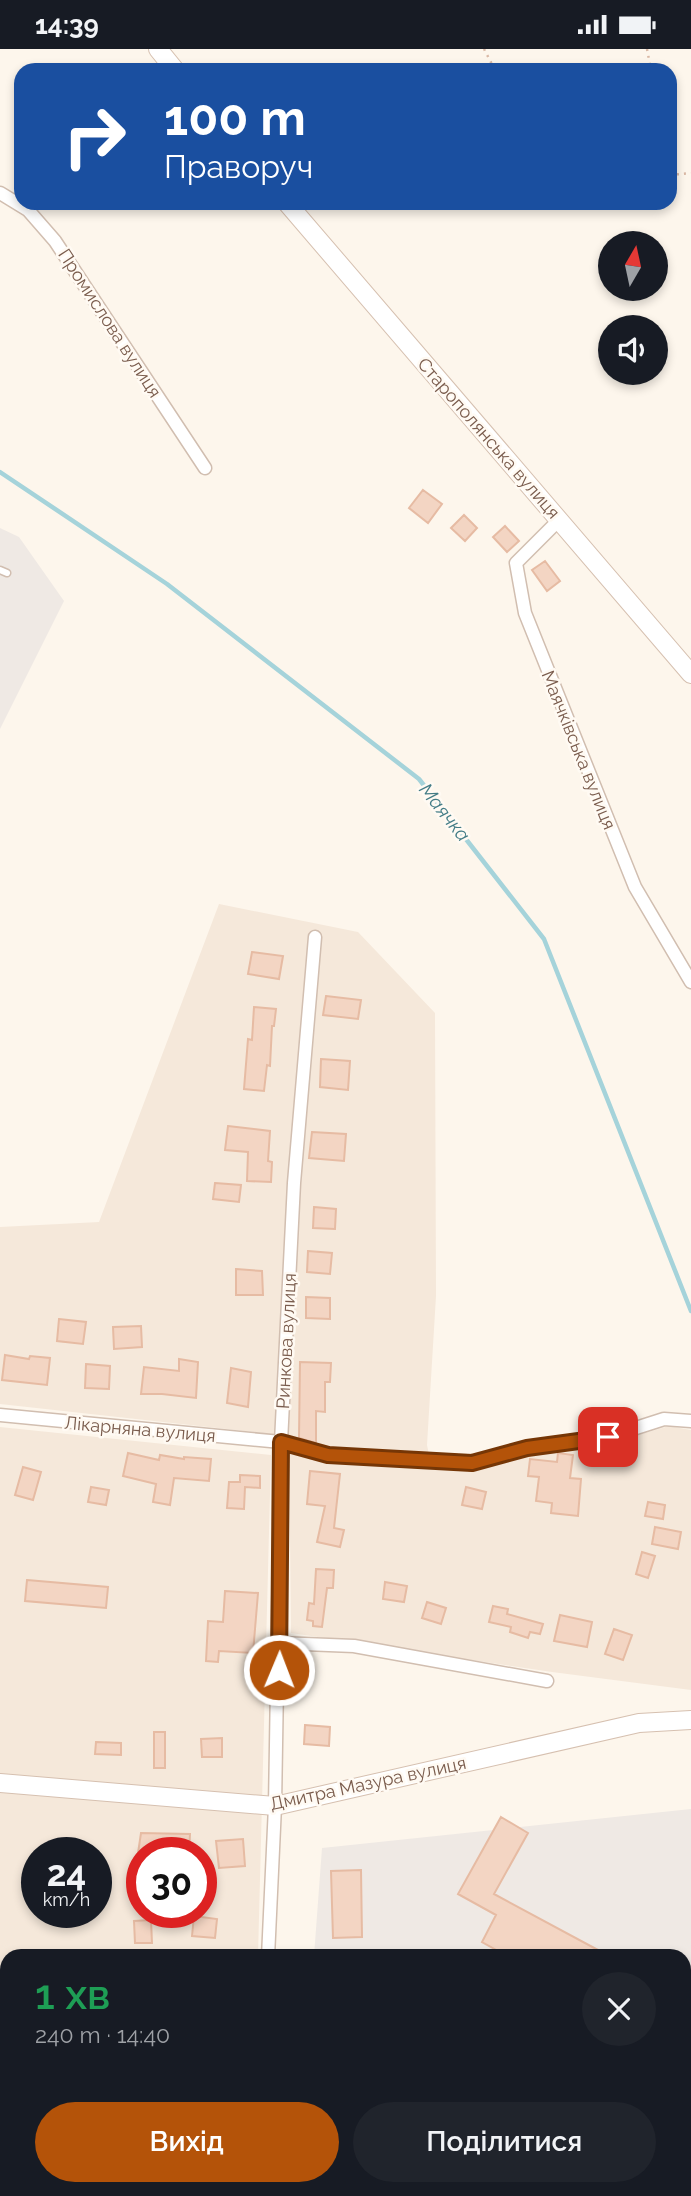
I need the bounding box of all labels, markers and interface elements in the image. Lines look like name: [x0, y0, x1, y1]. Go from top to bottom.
text: 14:39: [35, 10, 99, 40]
text: 100 m: [164, 89, 306, 146]
icon: right: [49, 91, 140, 182]
text: Праворуч: [164, 148, 313, 185]
north arrow: [598, 231, 668, 301]
map controls: [598, 231, 668, 385]
street label: Промислова вулиця: [54, 245, 166, 401]
button: sound: [598, 315, 668, 385]
street label: Старополянська вулиця: [414, 353, 564, 523]
street label: Маячківська вулиця: [538, 667, 620, 833]
water label: Маячка: [415, 779, 475, 845]
street label: Ринкова вулиця: [272, 1273, 300, 1409]
pin: [578, 1407, 638, 1467]
street label: Лікарняна вулиця: [63, 1412, 217, 1446]
icon: arrive: [589, 1418, 627, 1456]
position arrow: [242, 1633, 316, 1707]
street label: Дмитра Мазура вулиця: [268, 1752, 468, 1814]
speed limit sign: 30: [126, 1837, 217, 1928]
text: 24: [47, 1853, 86, 1894]
text: km/h: [43, 1889, 90, 1910]
text: 1 хв: [35, 1970, 110, 2019]
button: close: [582, 1972, 656, 2046]
text: 240 m · 14:40: [35, 2021, 170, 2048]
button: Вихід: [35, 2102, 339, 2182]
button: Поділитися: [353, 2102, 656, 2182]

